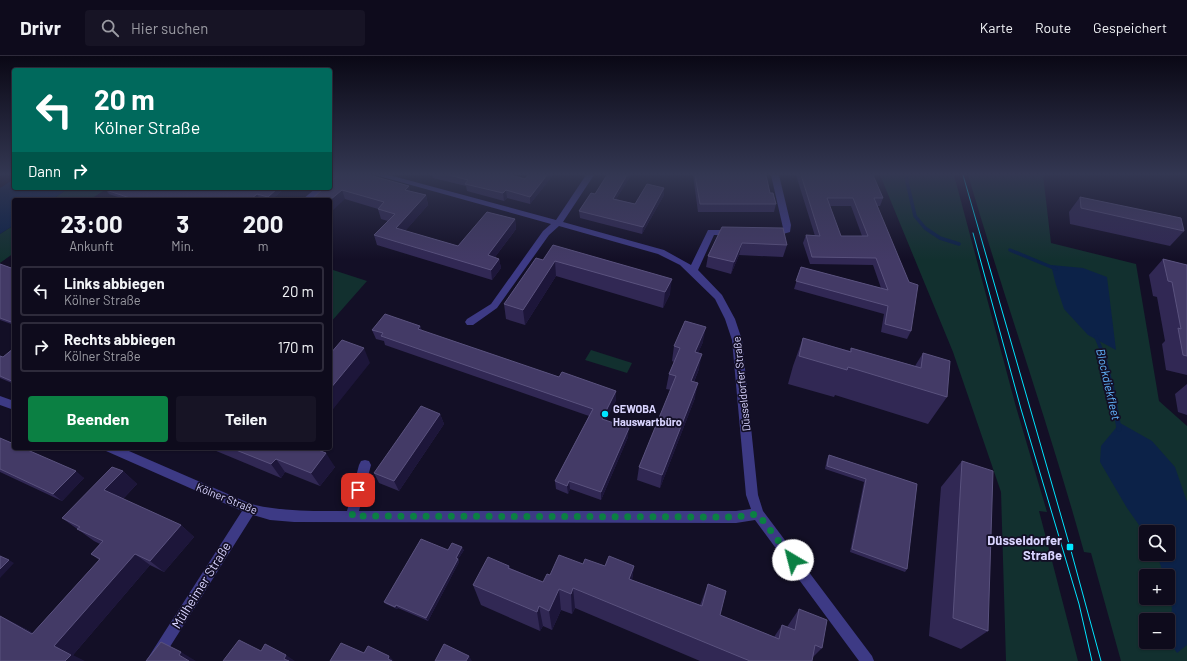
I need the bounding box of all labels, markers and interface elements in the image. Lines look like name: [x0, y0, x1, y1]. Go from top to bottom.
search box: [85, 10, 365, 46]
text: Drivr: [20, 16, 61, 39]
icon: search: [99, 17, 121, 39]
text: Hier suchen: [131, 19, 208, 37]
text: Karte: [980, 19, 1013, 36]
text: Route: [1035, 19, 1071, 36]
text: Gespeichert: [1093, 19, 1167, 36]
text: 20 m: [94, 82, 155, 116]
icon: left: [28, 84, 80, 136]
text: Kölner Straße: [94, 116, 200, 138]
icon: right: [69, 160, 91, 182]
text: Dann: [28, 162, 61, 180]
text: 23:00: [61, 209, 123, 238]
text: 3: [176, 209, 189, 238]
text: 200: [243, 209, 283, 238]
text: Ankunft: [69, 238, 114, 254]
text: Min.: [171, 238, 194, 254]
text: m: [258, 238, 268, 254]
text: Links abbiegen: [64, 274, 165, 292]
icon: left: [30, 280, 52, 302]
text: 20 m: [282, 282, 314, 300]
text: Kölner Straße: [64, 292, 141, 308]
text: Rechts abbiegen: [64, 330, 175, 348]
icon: right: [30, 336, 52, 358]
street label: Düsseldorfer Straße: [730, 336, 752, 432]
text: 170 m: [278, 338, 314, 356]
water label: Blockdiekfleet: [1094, 347, 1124, 422]
text: Kölner Straße: [64, 348, 141, 364]
button: Beenden: [28, 396, 168, 442]
button: Teilen: [176, 396, 316, 442]
place label: GEWOBA Hauswartbüro: [613, 402, 682, 428]
marker: GEWOBA Hauswartbüro: [600, 409, 610, 419]
pin: [341, 473, 375, 507]
icon: arrive: [347, 479, 369, 501]
street label: Kölner Straße: [194, 480, 260, 516]
map controls: [1139, 525, 1175, 649]
button: search: [1139, 525, 1175, 561]
place label: Düsseldorfer Straße: [987, 532, 1062, 563]
street label: Mülheimer Straße: [168, 539, 234, 631]
position arrow: [772, 539, 814, 581]
marker: Düsseldorfer Straße: [1065, 542, 1075, 552]
button: +: [1139, 569, 1175, 605]
button: −: [1139, 613, 1175, 649]

